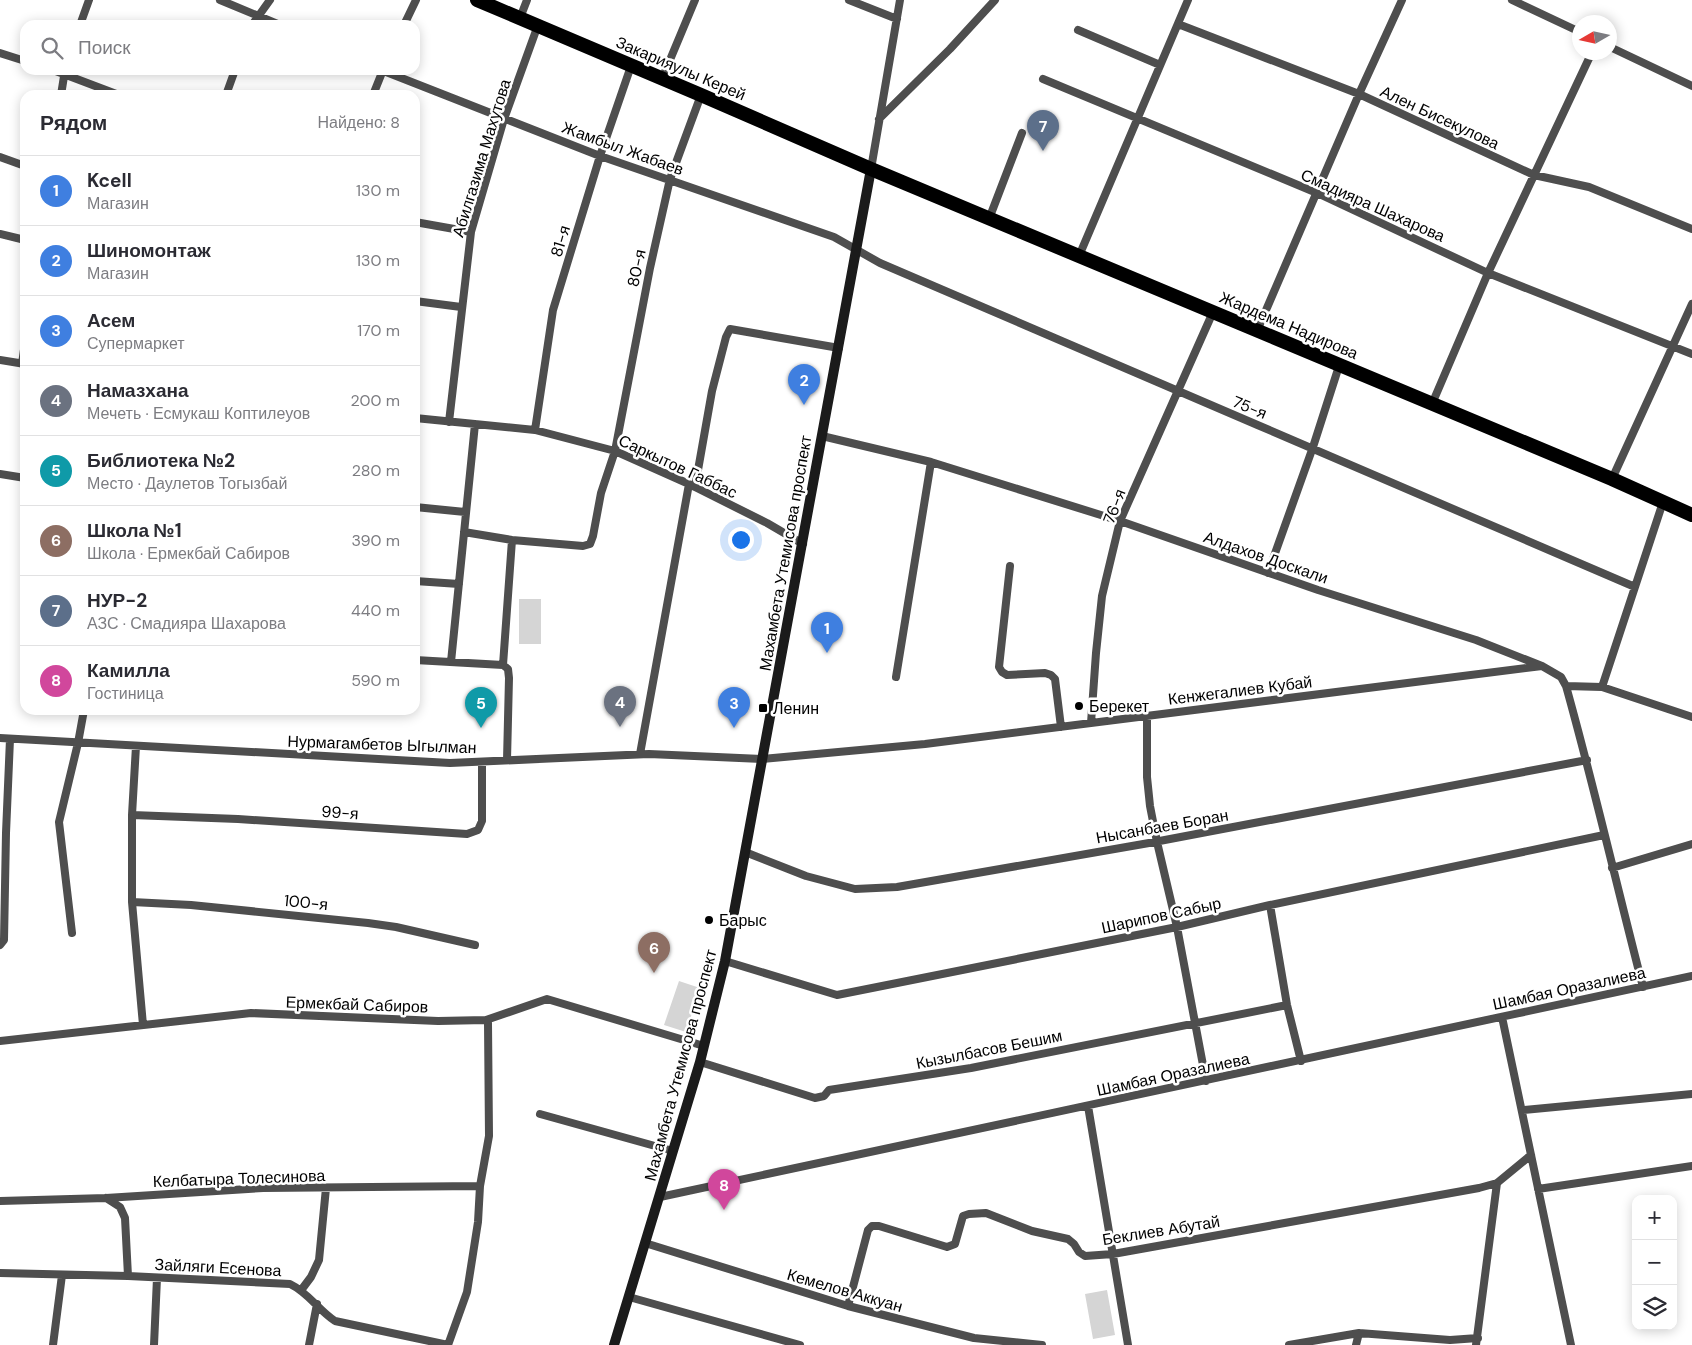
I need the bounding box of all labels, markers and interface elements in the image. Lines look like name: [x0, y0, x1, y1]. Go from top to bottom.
north arrow: [1572, 15, 1617, 60]
search box: [20, 20, 420, 75]
street label: Закарияулы Керей: [613, 32, 749, 105]
icon: search: [38, 34, 66, 62]
text: Поиск: [78, 35, 131, 60]
street label: Абилгазима Махутова: [447, 76, 516, 240]
street label: Ален Бисекулова: [1377, 81, 1503, 154]
text: Рядом: [40, 109, 107, 137]
pin: 7: [1027, 110, 1059, 151]
text: Найдено: 8: [317, 112, 400, 133]
street label: Жамбыл Жабаев: [559, 117, 687, 180]
street label: Смадияра Шахарова: [1297, 164, 1448, 247]
text: Kcell: [87, 168, 132, 193]
text: 1: [53, 180, 59, 201]
text: 130 m: [356, 180, 400, 201]
text: Магазин: [87, 193, 149, 214]
street label: 81-я: [546, 223, 575, 259]
text: Шиномонтаж: [87, 238, 211, 263]
street label: 80-я: [622, 247, 651, 289]
text: 2: [51, 250, 61, 271]
text: 130 m: [356, 250, 400, 271]
text: Магазин: [87, 263, 149, 284]
street label: Жардема Надирова: [1216, 287, 1361, 364]
text: Асем: [87, 308, 135, 333]
text: 3: [51, 320, 61, 341]
text: 170 m: [357, 320, 400, 341]
text: Супермаркет: [87, 333, 185, 354]
pin: 2: [788, 364, 820, 405]
text: Намазхана: [87, 378, 189, 403]
text: 4: [51, 390, 61, 411]
text: 200 m: [351, 390, 400, 411]
street label: 75-я: [1230, 391, 1270, 424]
text: Мечеть · Есмукаш Коптилеуов: [87, 403, 310, 424]
street label: Саркытов Габбас: [615, 430, 740, 503]
street label: Махамбета Утемисова проспект: [754, 433, 817, 673]
text: Библиотека №2: [87, 448, 235, 473]
text: 5: [51, 460, 61, 481]
text: 280 m: [352, 460, 400, 481]
text: Место · Даулетов Тогызбай: [87, 473, 287, 494]
street label: 76-я: [1098, 486, 1131, 527]
text: Школа №1: [87, 518, 182, 543]
street label: Алдахов Доскали: [1201, 526, 1331, 589]
your location: [728, 527, 754, 553]
text: 6: [51, 530, 61, 551]
text: 390 m: [352, 530, 400, 551]
text: Школа · Ермекбай Сабиров: [87, 543, 290, 564]
text: НУР-2: [87, 588, 147, 613]
text: 7: [52, 600, 60, 621]
text: 440 m: [351, 600, 400, 621]
pin: 1: [811, 612, 843, 653]
text: АЗС · Смадияра Шахарова: [87, 613, 286, 634]
text: Камилла: [87, 658, 170, 683]
text: 8: [51, 670, 61, 691]
text: 590 m: [351, 670, 400, 691]
street label: Кенжегалиев Кубай: [1167, 671, 1313, 710]
text: Гостиница: [87, 683, 164, 704]
pin: 4: [604, 686, 636, 727]
pin: 5: [465, 687, 497, 728]
pin: 3: [718, 687, 750, 728]
place label: Берекет: [1089, 696, 1150, 717]
place label: Ленин: [773, 698, 819, 719]
marker: Берекет: [1073, 700, 1085, 712]
marker: Ленин: [757, 702, 769, 714]
street label: Нурмагамбетов Ыгылман: [287, 731, 477, 758]
street label: 99-я: [321, 801, 359, 824]
street label: Нысанбаев Боран: [1094, 805, 1230, 848]
street label: 100-я: [283, 890, 329, 915]
street label: Шарипов Сабыр: [1099, 893, 1223, 938]
place label: Барыс: [719, 910, 767, 931]
marker: Барыс: [703, 914, 715, 926]
pin: 6: [638, 932, 670, 973]
street label: Махамбета Утемисова проспект: [639, 946, 722, 1183]
street label: Шамбая Оразалиева: [1491, 962, 1648, 1015]
street label: Ермекбай Сабиров: [285, 992, 429, 1017]
street label: Кызылбасов Бешим: [914, 1025, 1064, 1074]
street label: Шамбая Оразалиева: [1095, 1048, 1252, 1101]
street label: Келбатыра Толесинова: [152, 1165, 326, 1192]
pin: 8: [708, 1169, 740, 1210]
map controls: [1632, 1195, 1677, 1330]
button: +: [1632, 1195, 1677, 1240]
street label: Беклиев Абутай: [1101, 1211, 1221, 1250]
button: −: [1632, 1240, 1677, 1285]
street label: Зайляги Есенова: [154, 1254, 282, 1281]
street label: Кемелов Аккуан: [785, 1264, 905, 1317]
button: layers: [1632, 1285, 1677, 1330]

